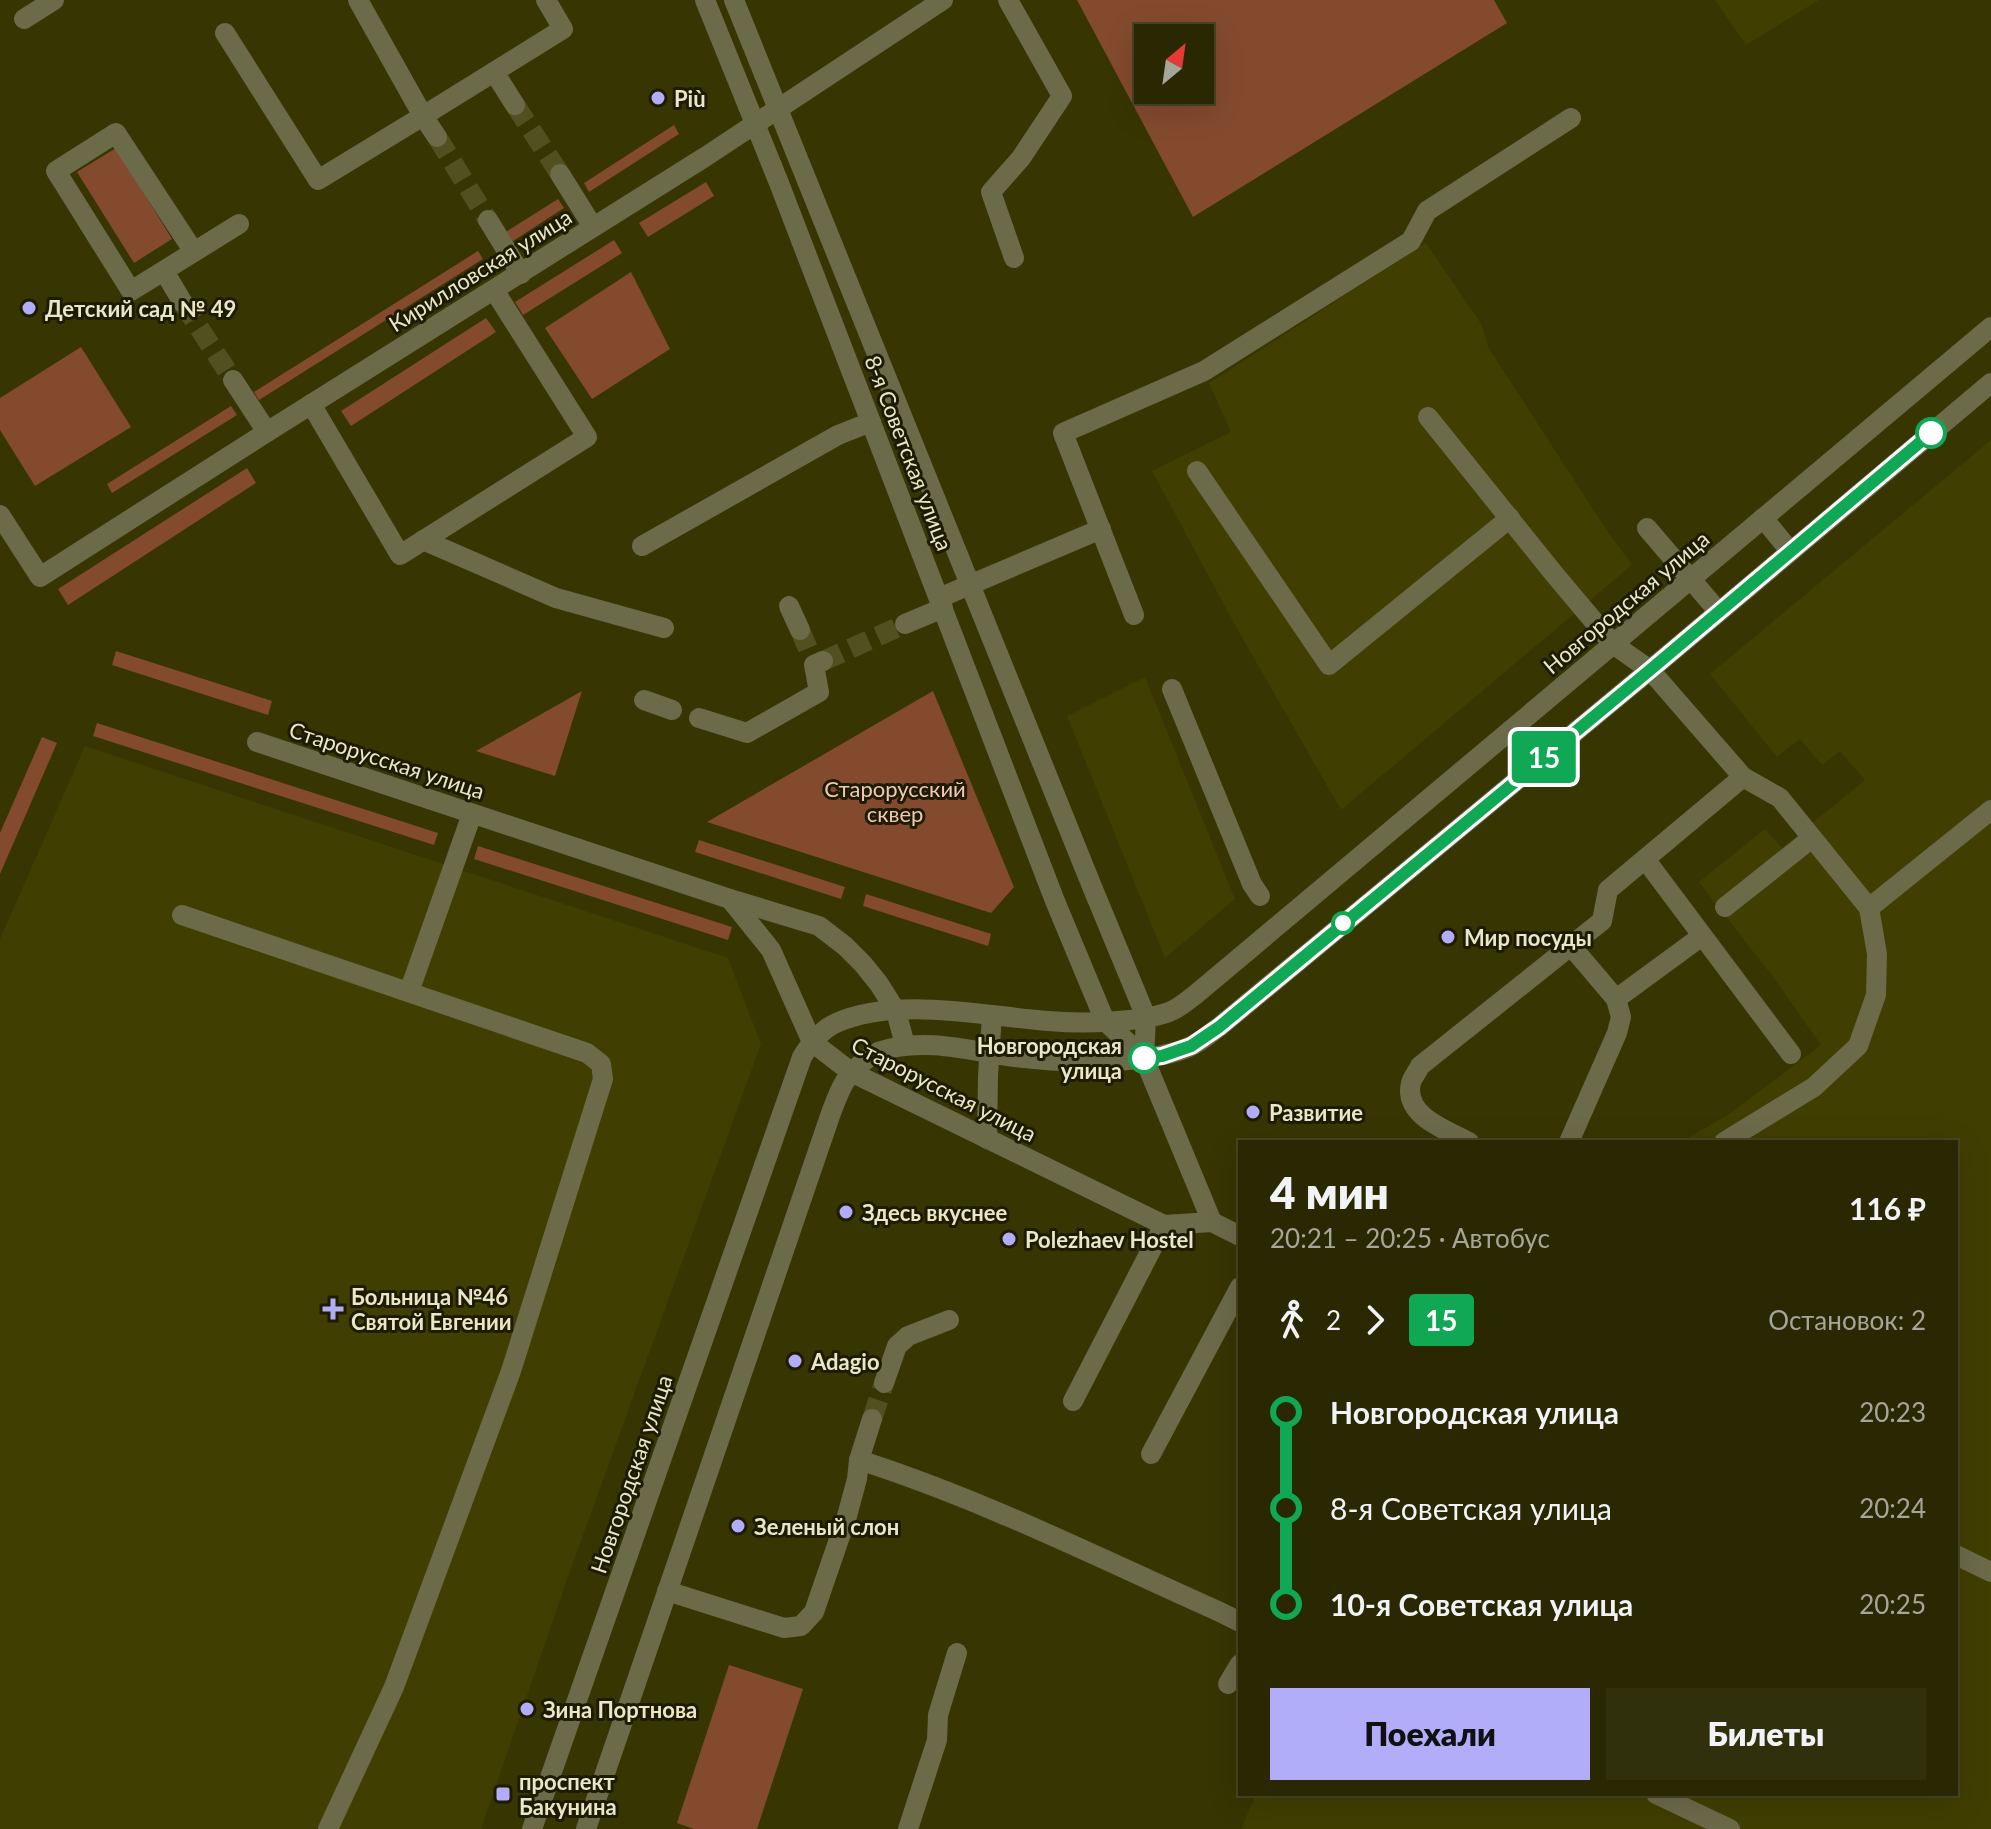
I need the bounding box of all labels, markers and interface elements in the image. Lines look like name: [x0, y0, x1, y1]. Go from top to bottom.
north arrow: [1134, 24, 1214, 104]
map controls: [1134, 24, 1214, 104]
place label: Più: [674, 85, 706, 112]
marker: Più: [649, 89, 667, 107]
street label: Кирилловская улица: [383, 203, 577, 337]
place label: Детский сад № 49: [45, 295, 236, 322]
marker: Детский сад № 49: [20, 299, 38, 317]
street label: 8-я Советская улица: [859, 352, 959, 554]
unlabelled marker: [1916, 418, 1946, 448]
street label: Новгородская улица: [1538, 525, 1714, 679]
street label: Старорусская улица: [286, 716, 488, 804]
line badge: 15: [1508, 731, 1580, 783]
text: 15: [1528, 740, 1560, 774]
park label: Старорусский сквер: [824, 775, 966, 827]
unlabelled marker: [1332, 912, 1354, 934]
place label: Мир посуды: [1464, 924, 1592, 951]
marker: Мир посуды: [1439, 928, 1457, 946]
street label: Старорусская улица: [847, 1031, 1041, 1147]
place label: Новгородская улица: [977, 1032, 1122, 1084]
marker: Новгородская улица: [1129, 1043, 1159, 1073]
place label: Развитие: [1269, 1099, 1363, 1126]
marker: Развитие: [1244, 1103, 1262, 1121]
text: 4 мин: [1270, 1166, 1389, 1218]
text: 116 ₽: [1849, 1190, 1926, 1226]
place label: Здесь вкуснее: [862, 1199, 1008, 1226]
marker: Здесь вкуснее: [837, 1203, 855, 1221]
text: 20:21 – 20:25 · Автобус: [1270, 1222, 1550, 1254]
place label: Polezhaev Hostel: [1025, 1226, 1194, 1253]
marker: Polezhaev Hostel: [1000, 1230, 1018, 1248]
place label: Больница №46 Святой Евгении: [351, 1283, 512, 1335]
marker: Больница №46 Святой Евгении: [322, 1298, 344, 1320]
icon: walk: [1270, 1298, 1314, 1342]
icon: forward: [1353, 1298, 1397, 1342]
text: 15: [1425, 1303, 1458, 1337]
text: 2: [1326, 1304, 1341, 1336]
text: Остановок: 2: [1768, 1304, 1926, 1336]
place label: Adagio: [810, 1348, 880, 1375]
marker: Adagio: [786, 1352, 804, 1370]
street label: Новгородская улица: [584, 1371, 678, 1577]
text: Новгородская улица: [1330, 1394, 1619, 1430]
text: 20:23: [1859, 1396, 1926, 1428]
text: 8-я Советская улица: [1330, 1490, 1612, 1526]
text: 20:24: [1859, 1492, 1926, 1524]
place label: Зеленый слон: [754, 1513, 899, 1540]
marker: Зеленый слон: [729, 1517, 747, 1535]
text: 10-я Советская улица: [1330, 1586, 1633, 1622]
text: 20:25: [1859, 1588, 1926, 1620]
button: Поехали: [1270, 1688, 1590, 1780]
button: Билеты: [1606, 1688, 1926, 1780]
place label: Зина Портнова: [543, 1696, 697, 1723]
marker: Зина Портнова: [518, 1700, 536, 1718]
place label: проспект Бакунина: [519, 1768, 617, 1820]
marker: проспект Бакунина: [494, 1785, 512, 1803]

